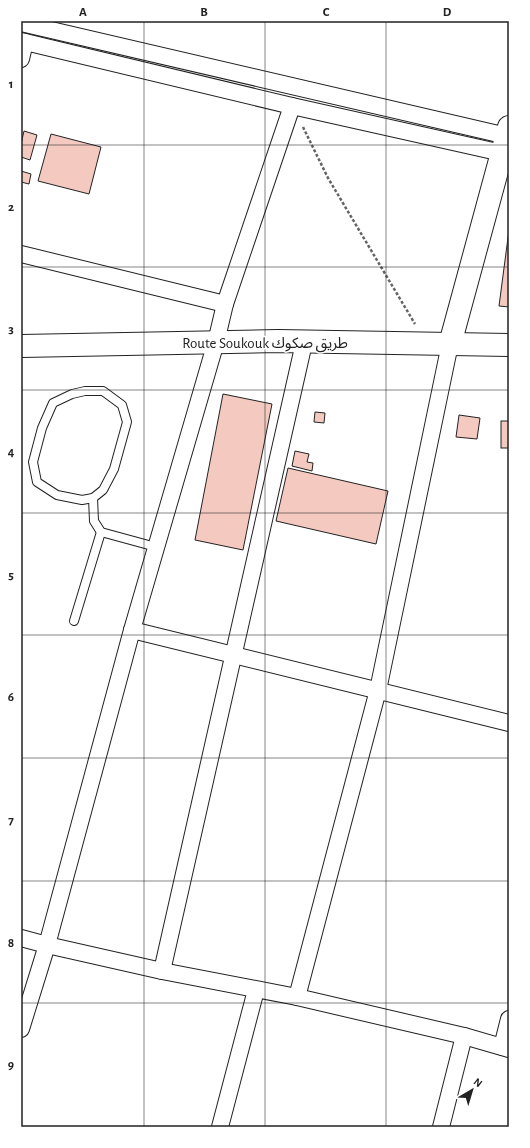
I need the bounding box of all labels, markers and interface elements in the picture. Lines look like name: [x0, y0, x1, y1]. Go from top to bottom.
text: A: [79, 6, 87, 19]
text: B: [200, 6, 208, 19]
text: C: [323, 6, 330, 19]
text: D: [443, 6, 452, 19]
text: 1: [9, 78, 13, 91]
text: 2: [8, 201, 14, 214]
text: 3: [8, 323, 14, 336]
street label: Route Soukouk طريق صكوك: [182, 336, 348, 353]
text: 4: [8, 446, 15, 459]
text: 5: [8, 569, 14, 582]
text: 6: [8, 691, 14, 704]
text: 7: [8, 814, 14, 827]
text: 8: [8, 937, 14, 950]
text: 9: [8, 1059, 14, 1072]
north arrow: [452, 1070, 492, 1110]
text: N: [471, 1076, 484, 1089]

